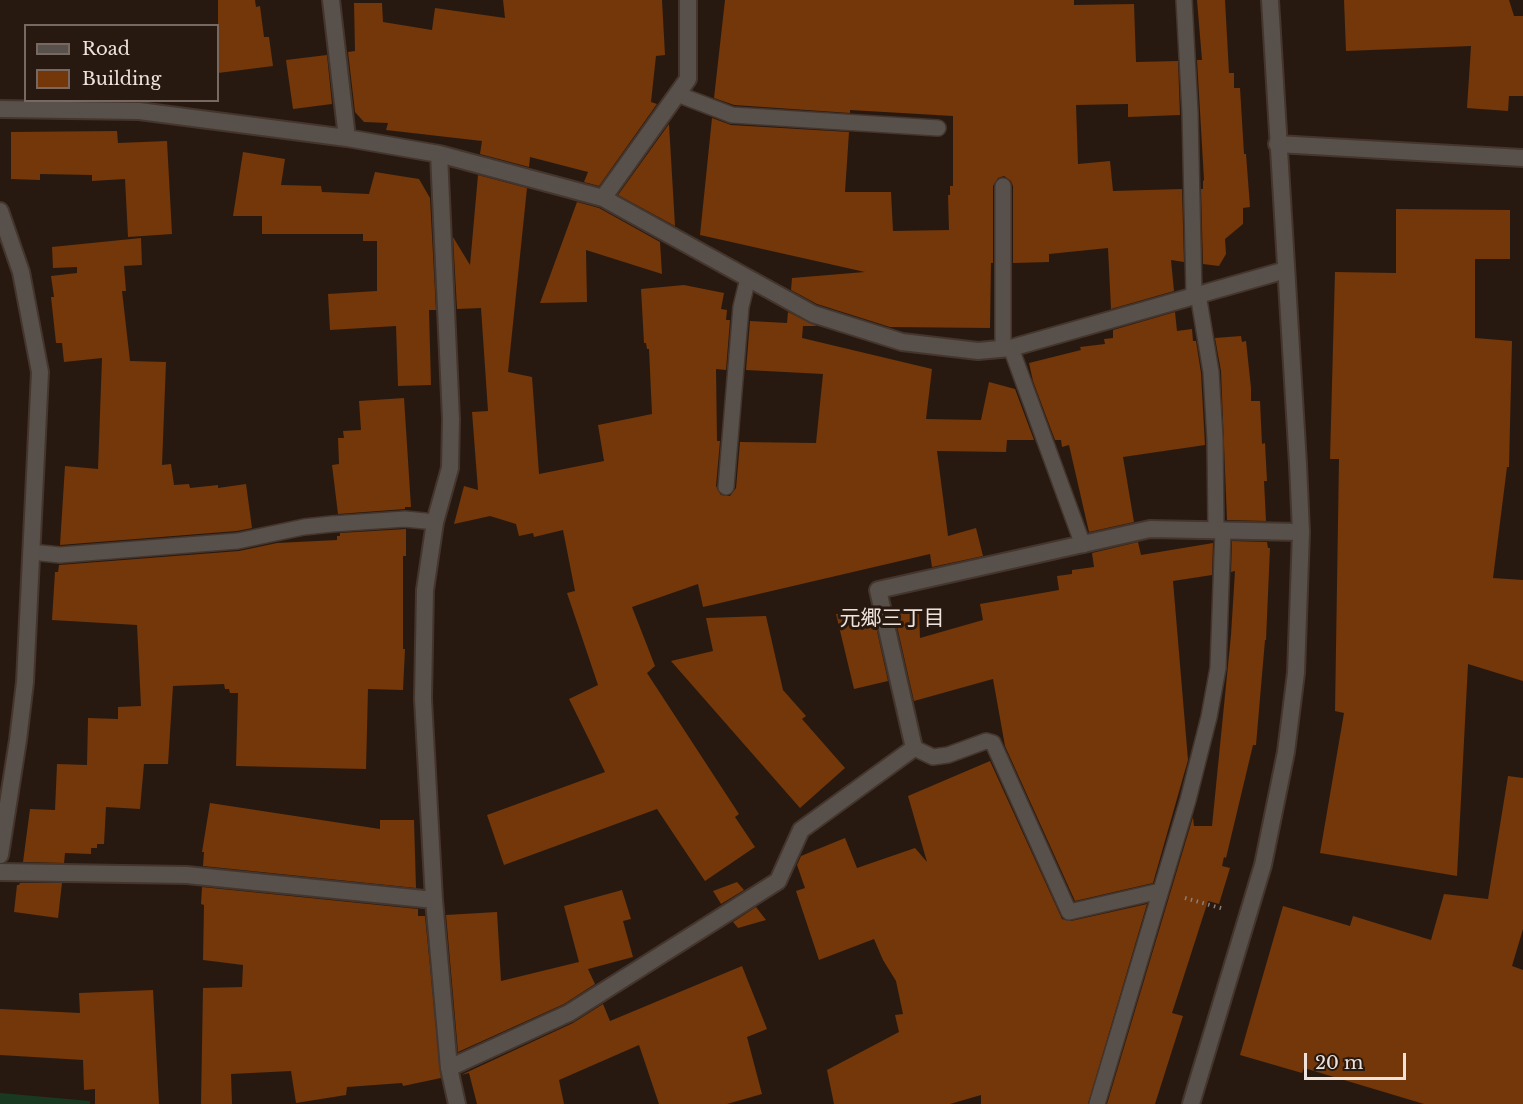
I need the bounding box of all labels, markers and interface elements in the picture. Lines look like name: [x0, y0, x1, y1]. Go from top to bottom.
legend: [24, 24, 219, 102]
text: Road: [82, 38, 130, 60]
text: Building: [82, 68, 161, 90]
district label: 元郷三丁目: [840, 606, 944, 632]
scale bar: [1307, 1041, 1409, 1079]
text: 20 m: [1315, 1052, 1363, 1074]

